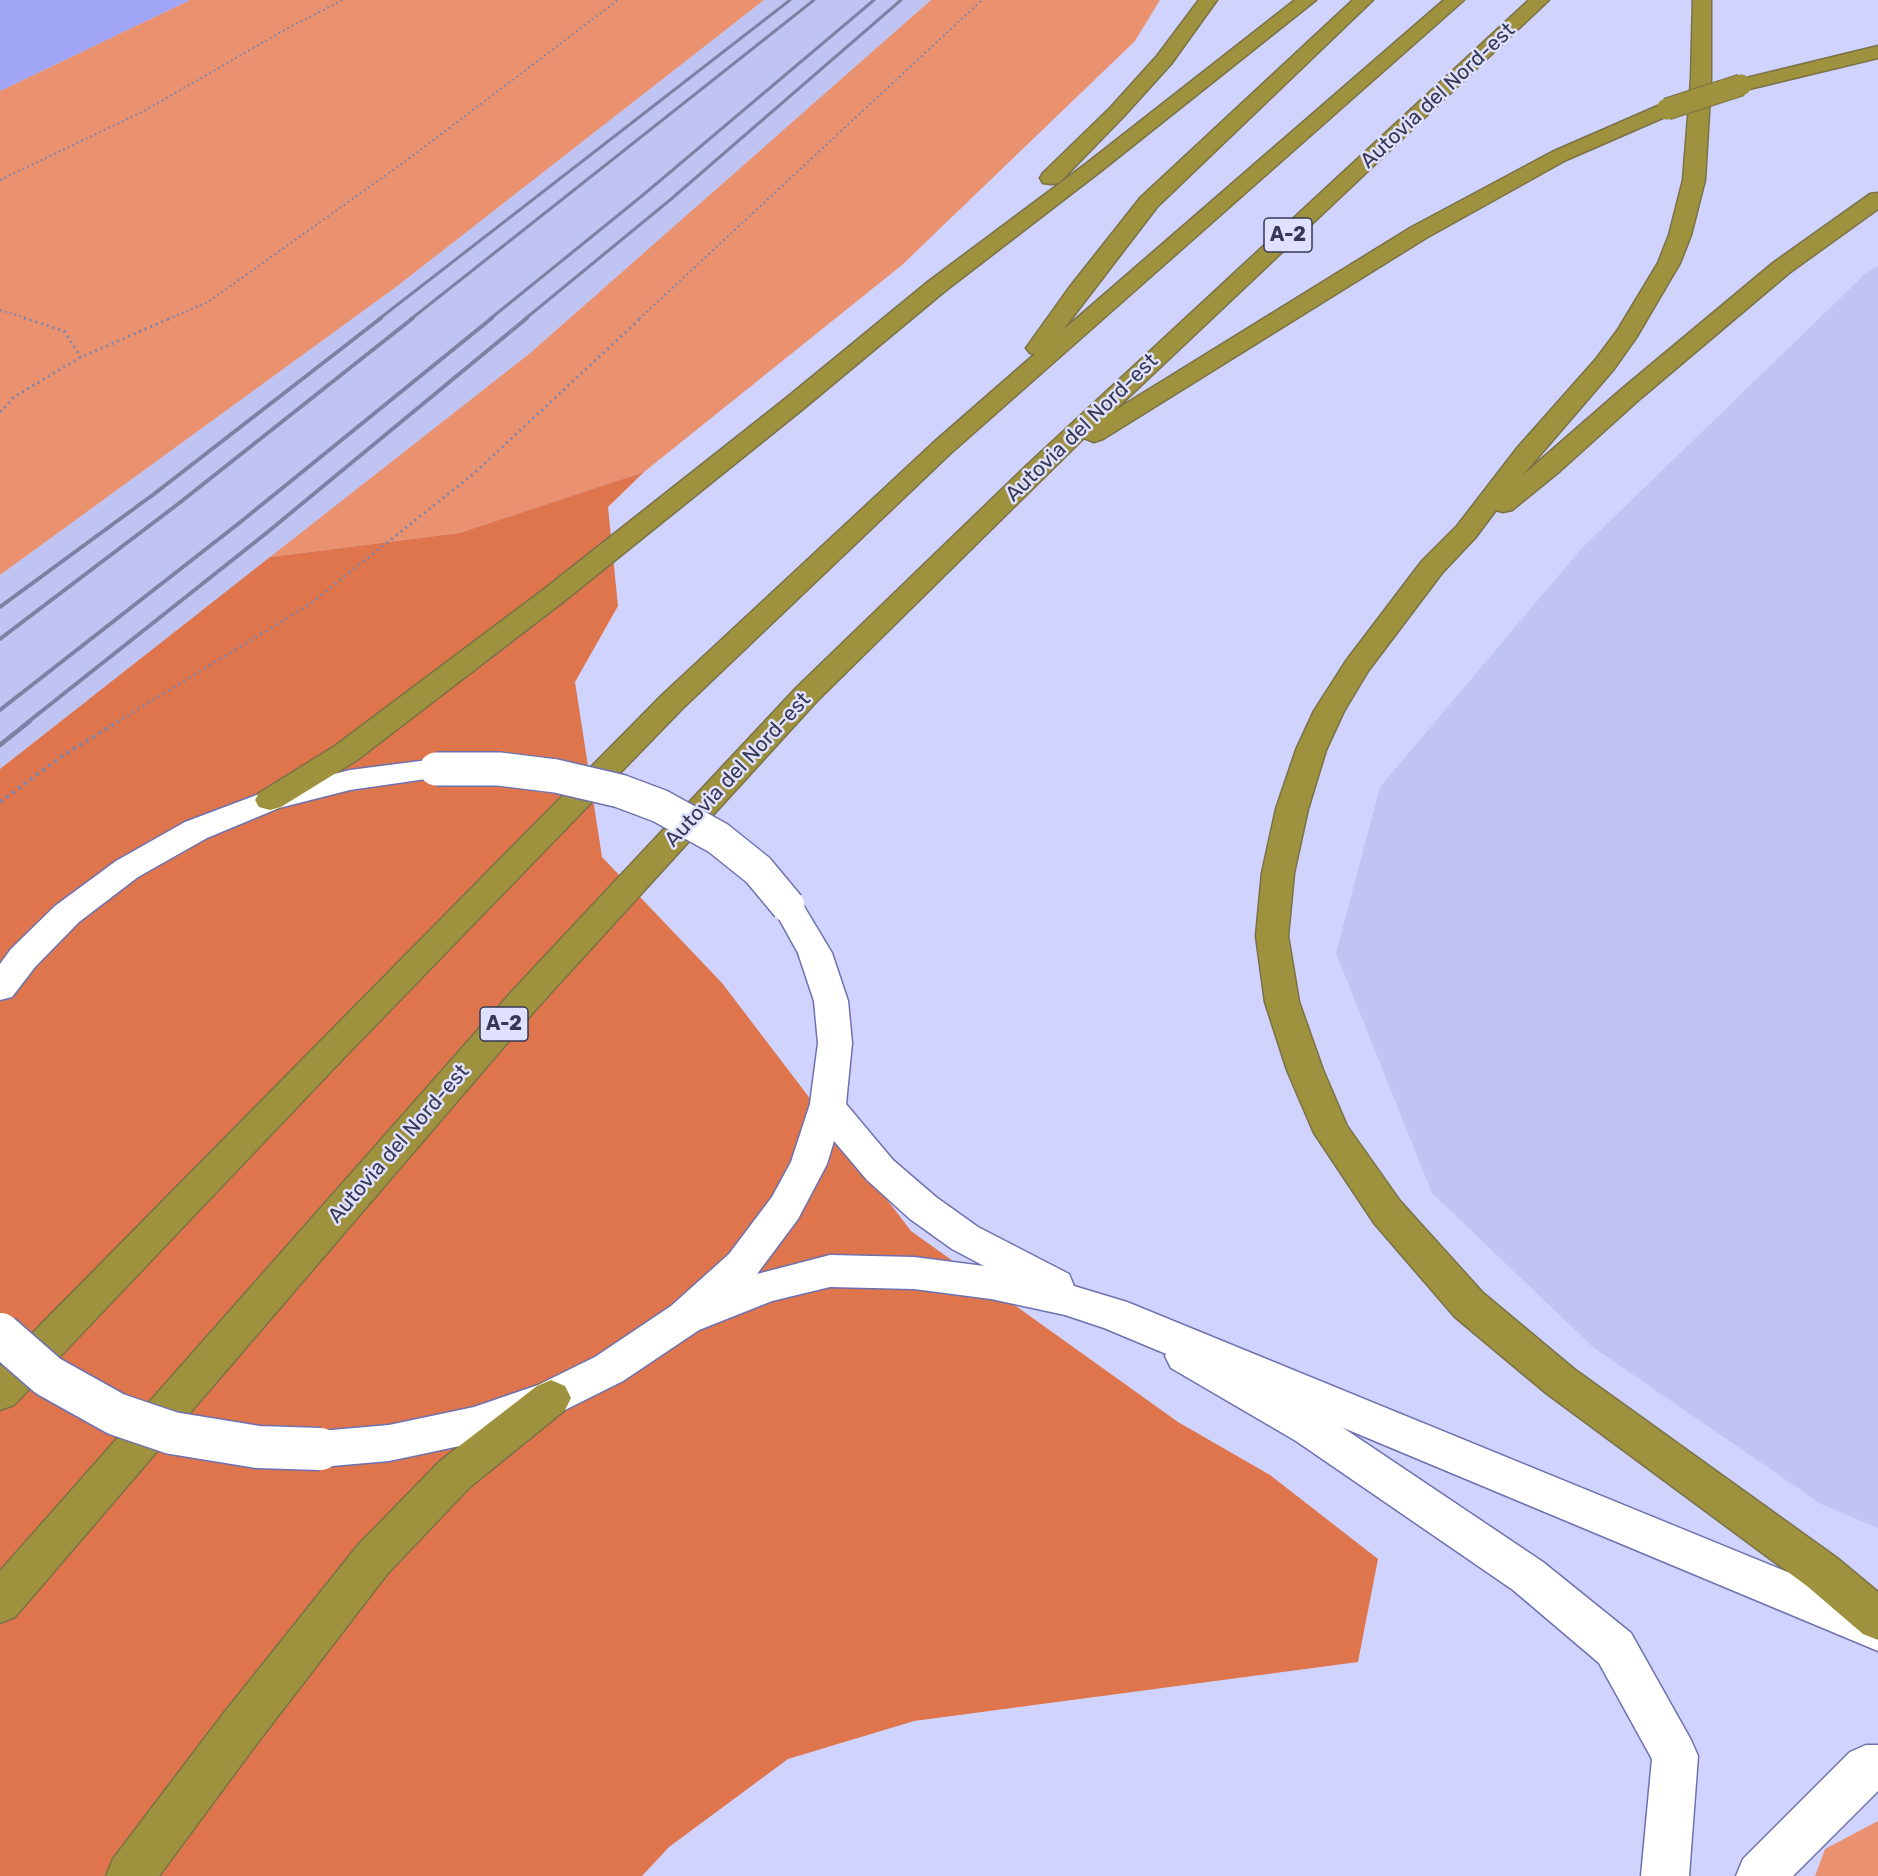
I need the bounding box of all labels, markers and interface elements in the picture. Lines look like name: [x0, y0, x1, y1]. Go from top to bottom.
street label: Autovia del Nord-est: [1355, 18, 1521, 174]
road number: A-2: [1264, 218, 1312, 252]
street label: Autovia del Nord-est: [1001, 349, 1163, 507]
street label: Autovia del Nord-est: [660, 687, 816, 853]
road number: A-2: [480, 1007, 528, 1041]
street label: Autovia del Nord-est: [323, 1059, 475, 1229]

